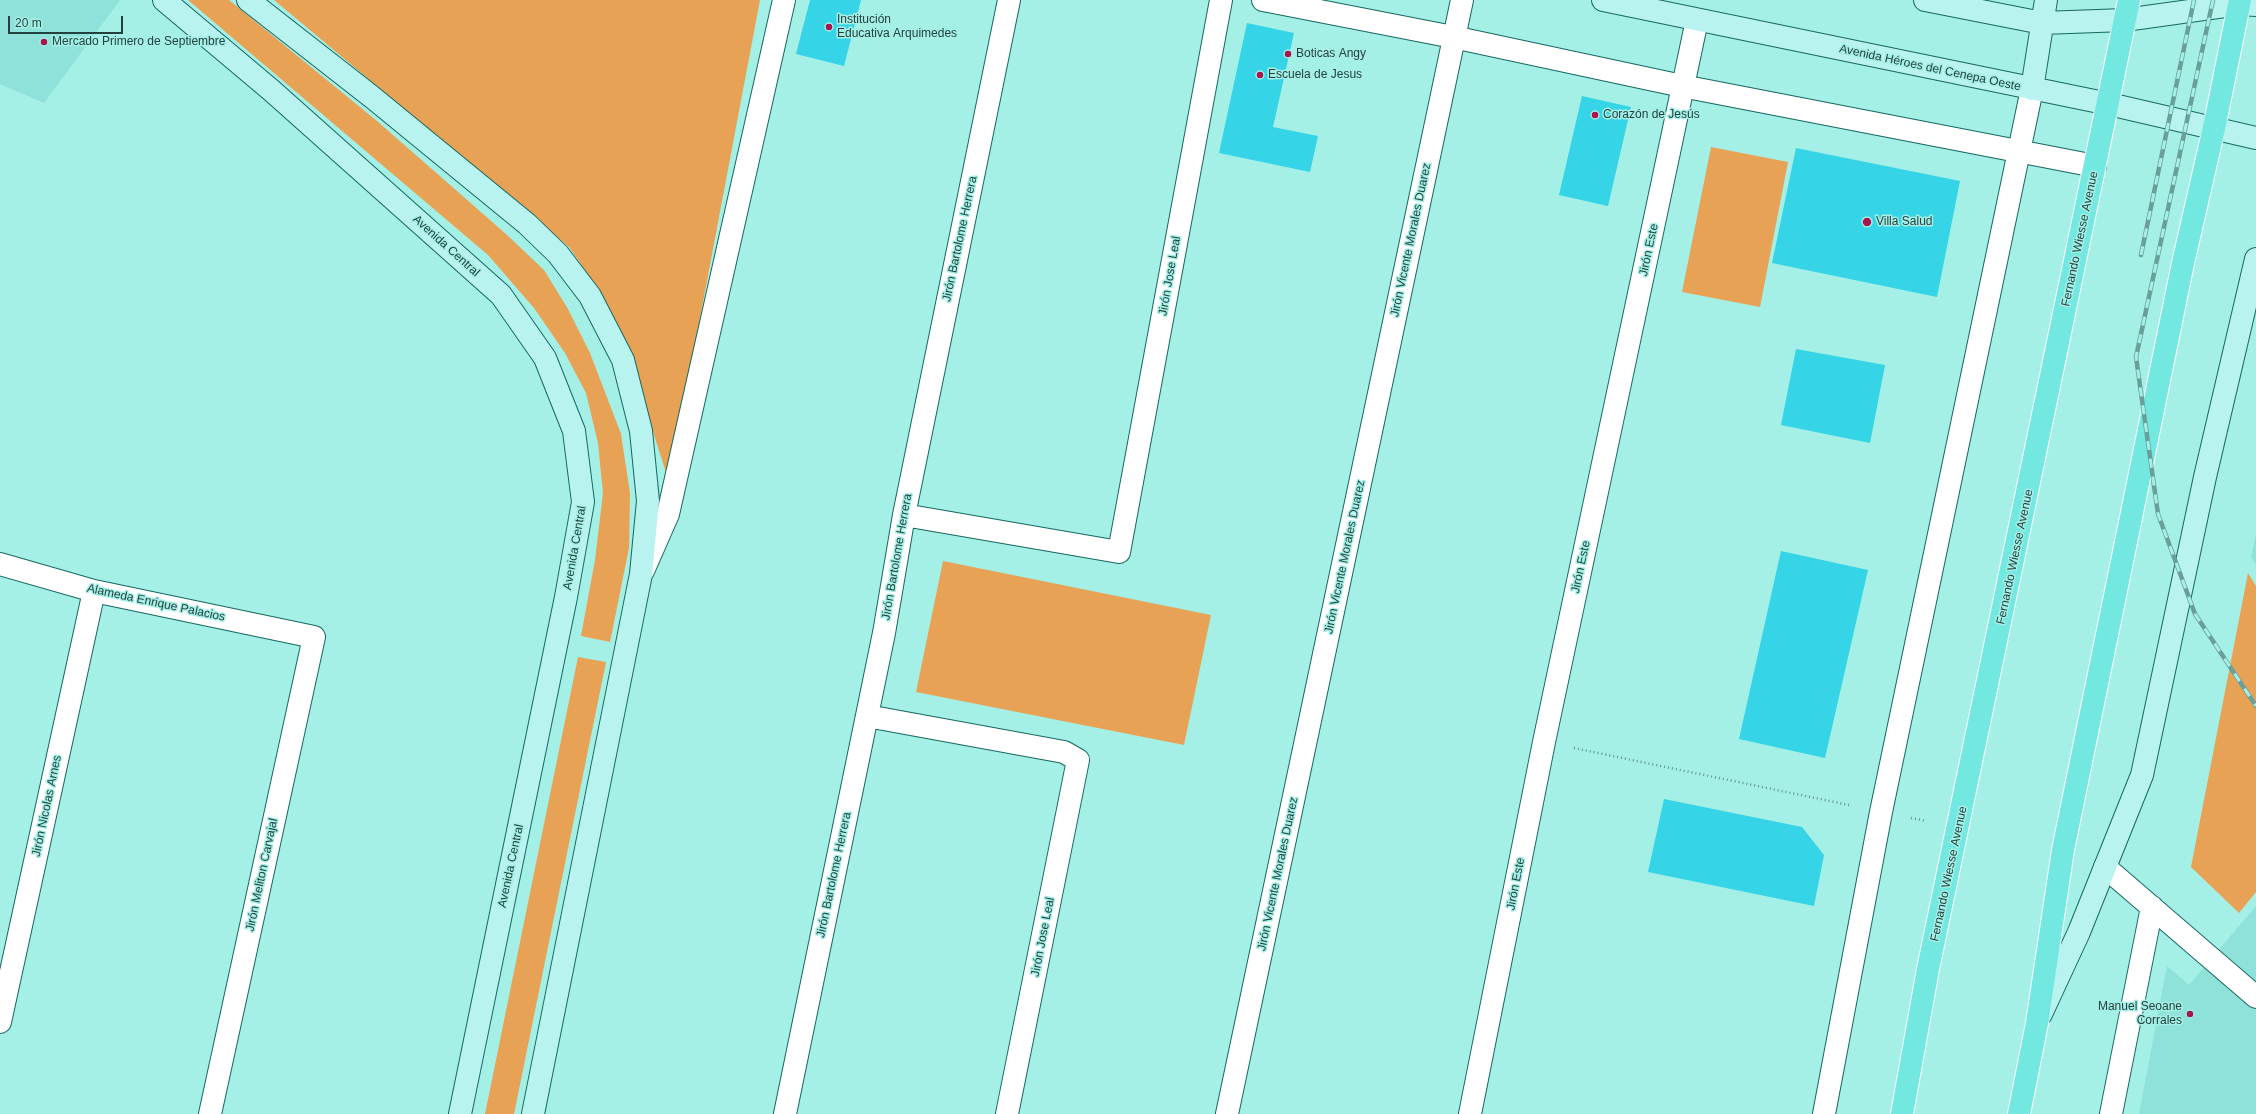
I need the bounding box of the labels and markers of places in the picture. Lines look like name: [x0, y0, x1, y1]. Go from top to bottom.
place label: Institución Educativa Arquimedes: [837, 13, 957, 41]
marker: Institución Educativa Arquimedes: [824, 22, 834, 32]
place label: Mercado Primero de Septiembre: [52, 35, 225, 49]
marker: Mercado Primero de Septiembre: [39, 37, 49, 47]
place label: Boticas Angy: [1296, 47, 1366, 61]
marker: Boticas Angy: [1283, 49, 1293, 59]
place label: Escuela de Jesus: [1268, 68, 1362, 82]
marker: Escuela de Jesus: [1255, 70, 1265, 80]
place label: Corazón de Jesús: [1603, 108, 1700, 122]
marker: Corazón de Jesús: [1590, 110, 1600, 120]
place label: Villa Salud: [1876, 215, 1932, 229]
marker: Villa Salud: [1861, 216, 1873, 228]
place label: Manuel Seoane Corrales: [2098, 1000, 2182, 1028]
marker: Manuel Seoane Corrales: [2185, 1009, 2195, 1019]

